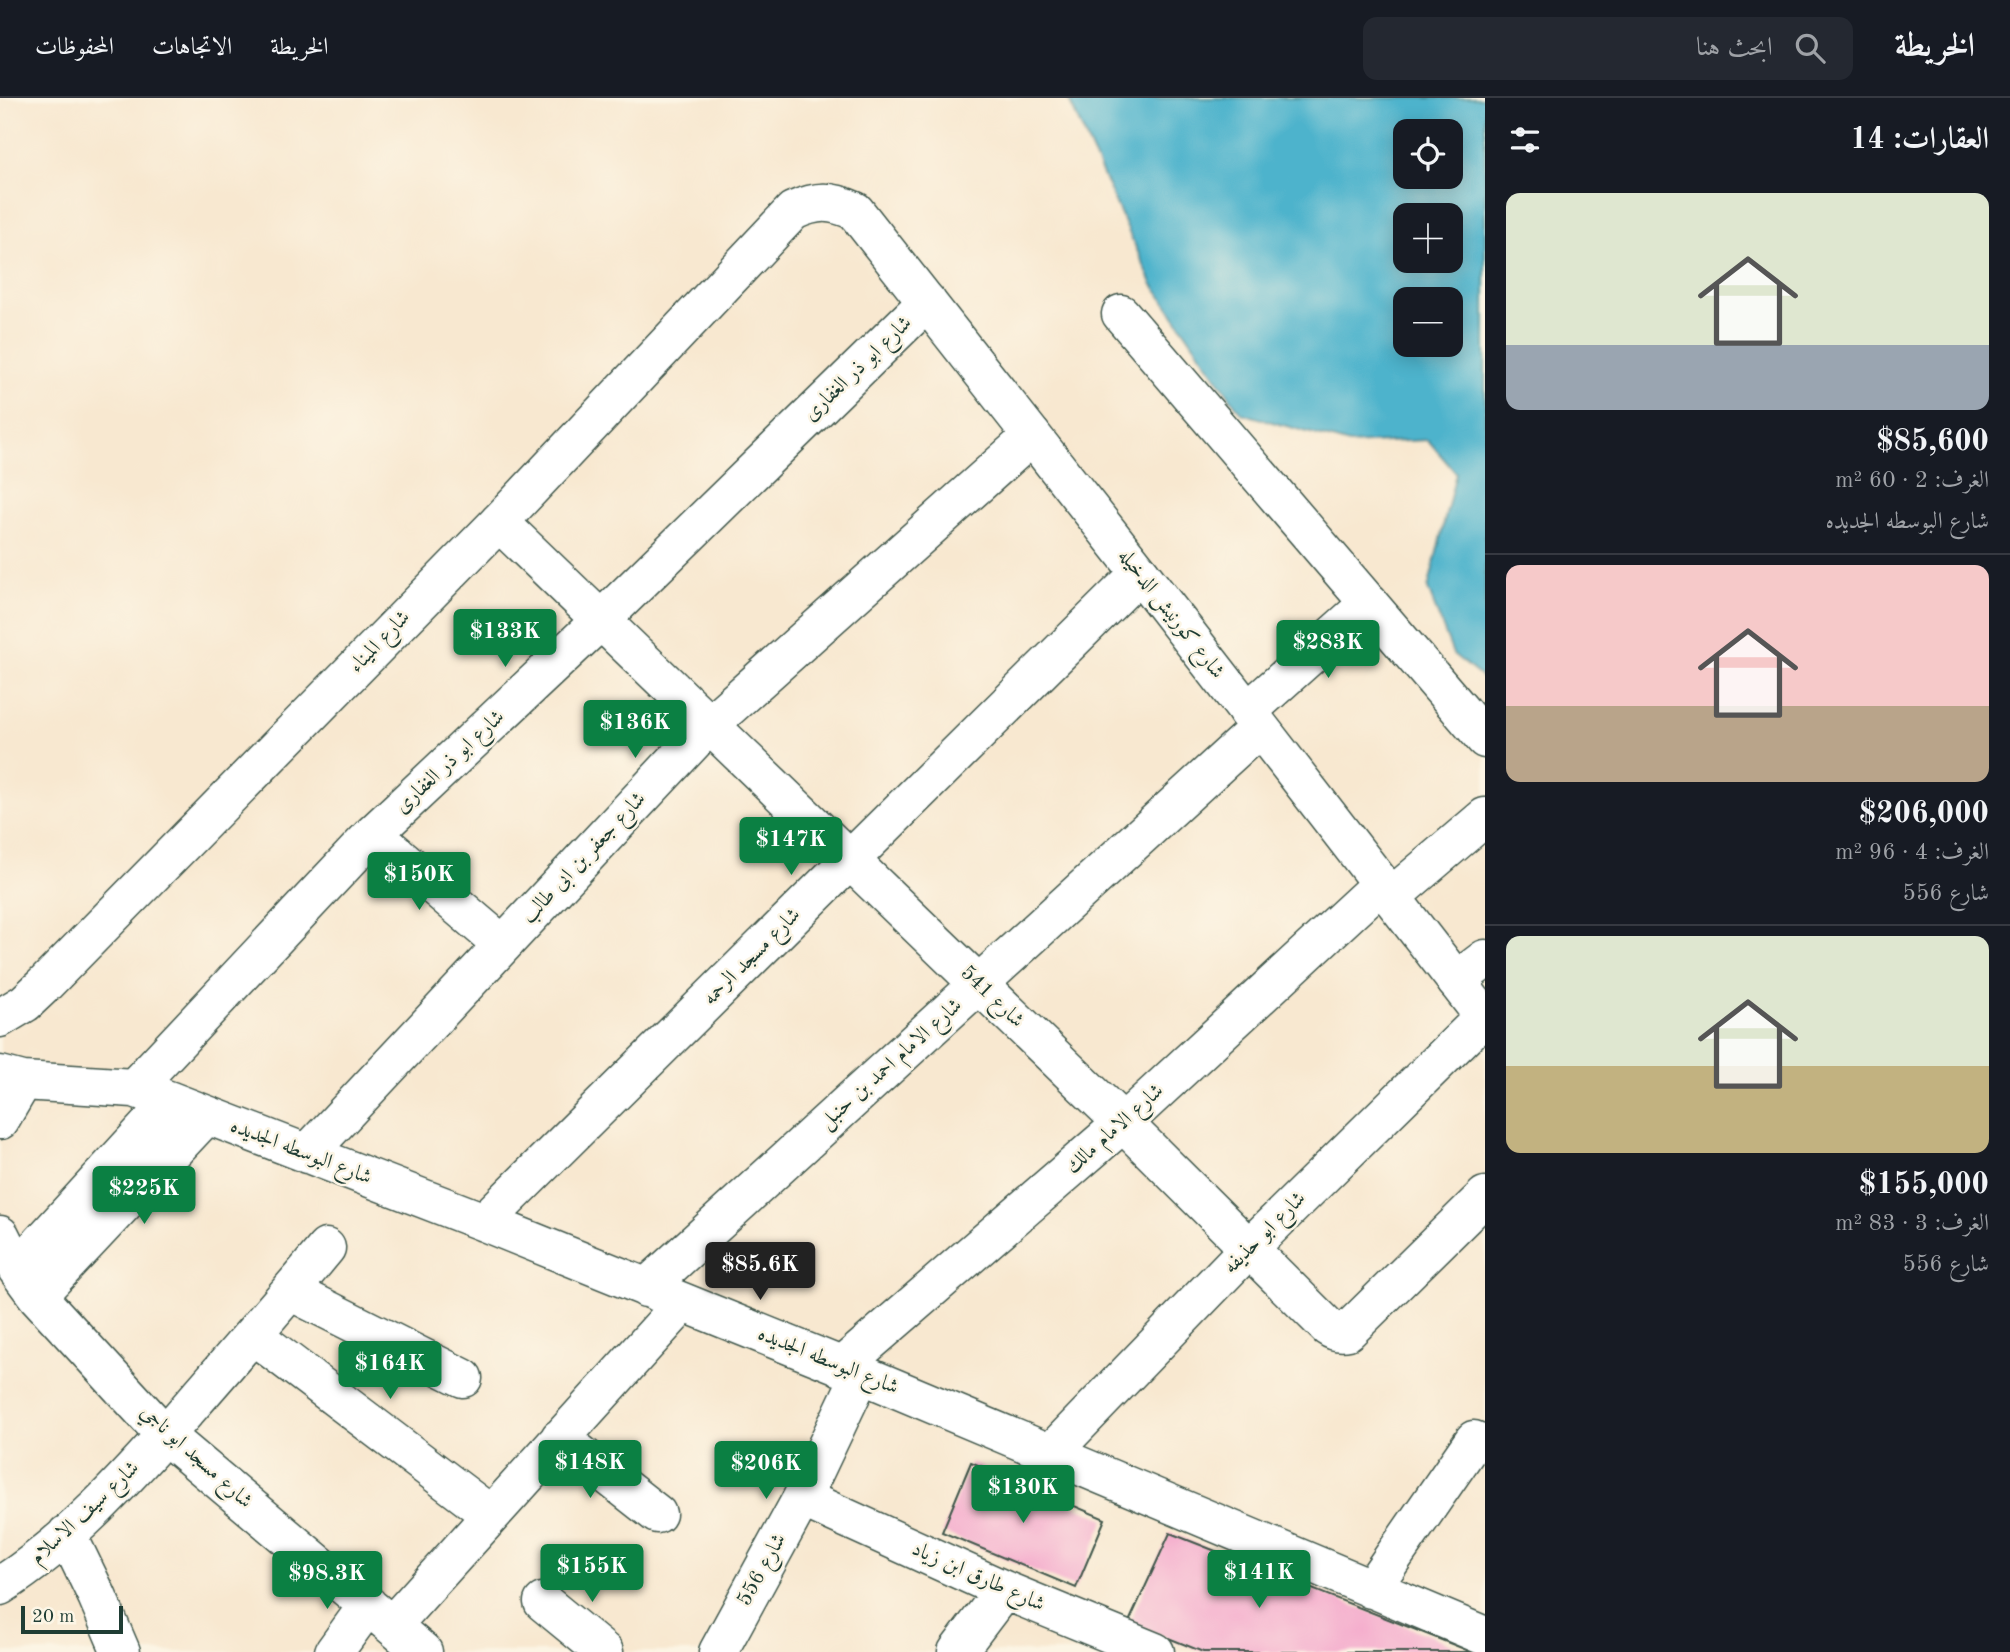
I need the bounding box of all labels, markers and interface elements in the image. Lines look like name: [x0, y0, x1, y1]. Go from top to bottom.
search box: [1363, 17, 1853, 80]
icon: search: [1791, 29, 1829, 67]
text: الخريطة: [1895, 31, 1975, 64]
text: ابحث هنا: [1696, 35, 1773, 61]
text: المحفوظات: [35, 36, 114, 60]
text: الاتجاهات: [152, 36, 232, 60]
text: الخريطة: [270, 36, 329, 60]
map controls: [1393, 119, 1463, 357]
button: locate: [1393, 119, 1463, 189]
icon: filters: [1506, 121, 1544, 159]
text: العقارات: 14: [1850, 125, 1989, 155]
button: +: [1393, 203, 1463, 273]
icon: home: [1685, 238, 1811, 364]
button: −: [1393, 287, 1463, 357]
street label: شارع ابو ذر الغفارى: [800, 313, 920, 430]
text: $85,600: [1876, 427, 1989, 457]
text: الغرف: 2 · 60 m²: [1835, 469, 1989, 492]
text: شارع البوسطه الجديده: [1825, 510, 1989, 533]
street label: شارع كورنيش الدخيله: [1109, 545, 1228, 686]
street label: شارع الميناء: [346, 607, 419, 681]
pin: $133K: [456, 610, 554, 669]
icon: home: [1685, 610, 1811, 736]
text: $133K: [469, 620, 541, 643]
pin: $283K: [1279, 620, 1377, 680]
text: $283K: [1292, 631, 1364, 654]
pin: $136K: [586, 700, 684, 760]
street label: شارع ابو ذر الغفارى: [391, 706, 513, 822]
text: $136K: [599, 711, 671, 734]
street label: شارع جعفر بن ابى طالب: [518, 788, 654, 932]
text: $206,000: [1859, 799, 1989, 829]
pin: $147K: [742, 818, 840, 877]
text: $147K: [755, 828, 827, 851]
text: الغرف: 4 · 96 m²: [1835, 841, 1989, 864]
pin: $150K: [370, 852, 468, 912]
text: $150K: [383, 863, 455, 886]
text: شارع 556: [1903, 882, 1989, 905]
street label: شارع مسجد الرحمه: [699, 904, 809, 1014]
street label: شارع 541: [952, 962, 1028, 1036]
icon: home: [1685, 981, 1811, 1107]
street label: شارع الامام احمد بن حنبل: [816, 995, 970, 1138]
street label: شارع الامام مالك: [1062, 1080, 1172, 1182]
street label: شارع البوسطه الجديده: [225, 1115, 375, 1194]
pin: $225K: [95, 1166, 193, 1226]
text: $155,000: [1859, 1170, 1989, 1200]
text: $225K: [108, 1177, 180, 1200]
street label: شارع ابو حذيفه: [1220, 1188, 1314, 1282]
text: الغرف: 3 · 83 m²: [1835, 1212, 1989, 1235]
pin: $85.6K: [703, 1242, 817, 1302]
text: $85.6K: [721, 1253, 799, 1276]
text: شارع 556: [1903, 1253, 1989, 1276]
street label: شارع البوسطه الجديده: [753, 1323, 901, 1404]
pin: $164K: [341, 1342, 439, 1401]
text: $164K: [354, 1352, 426, 1375]
street label: شارع مسجد ابو ناجي: [132, 1401, 256, 1517]
pin: $148K: [541, 1440, 639, 1500]
pin: $206K: [717, 1442, 815, 1501]
text: $148K: [554, 1451, 626, 1474]
text: $206K: [730, 1452, 802, 1475]
street label: شارع سيف الاسلام: [27, 1457, 148, 1573]
pin: $130K: [974, 1466, 1072, 1525]
text: $130K: [987, 1476, 1059, 1499]
street label: شارع 556: [734, 1530, 796, 1612]
street label: شارع طارق ابن زياد: [906, 1538, 1048, 1621]
pin: $155K: [543, 1544, 641, 1604]
pin: $141K: [1210, 1550, 1308, 1610]
pin: $98.3K: [270, 1552, 384, 1611]
text: $155K: [556, 1555, 628, 1578]
text: $141K: [1223, 1561, 1295, 1584]
text: $98.3K: [288, 1562, 366, 1585]
scale bar: [21, 1603, 122, 1635]
text: 20 m: [32, 1608, 74, 1627]

